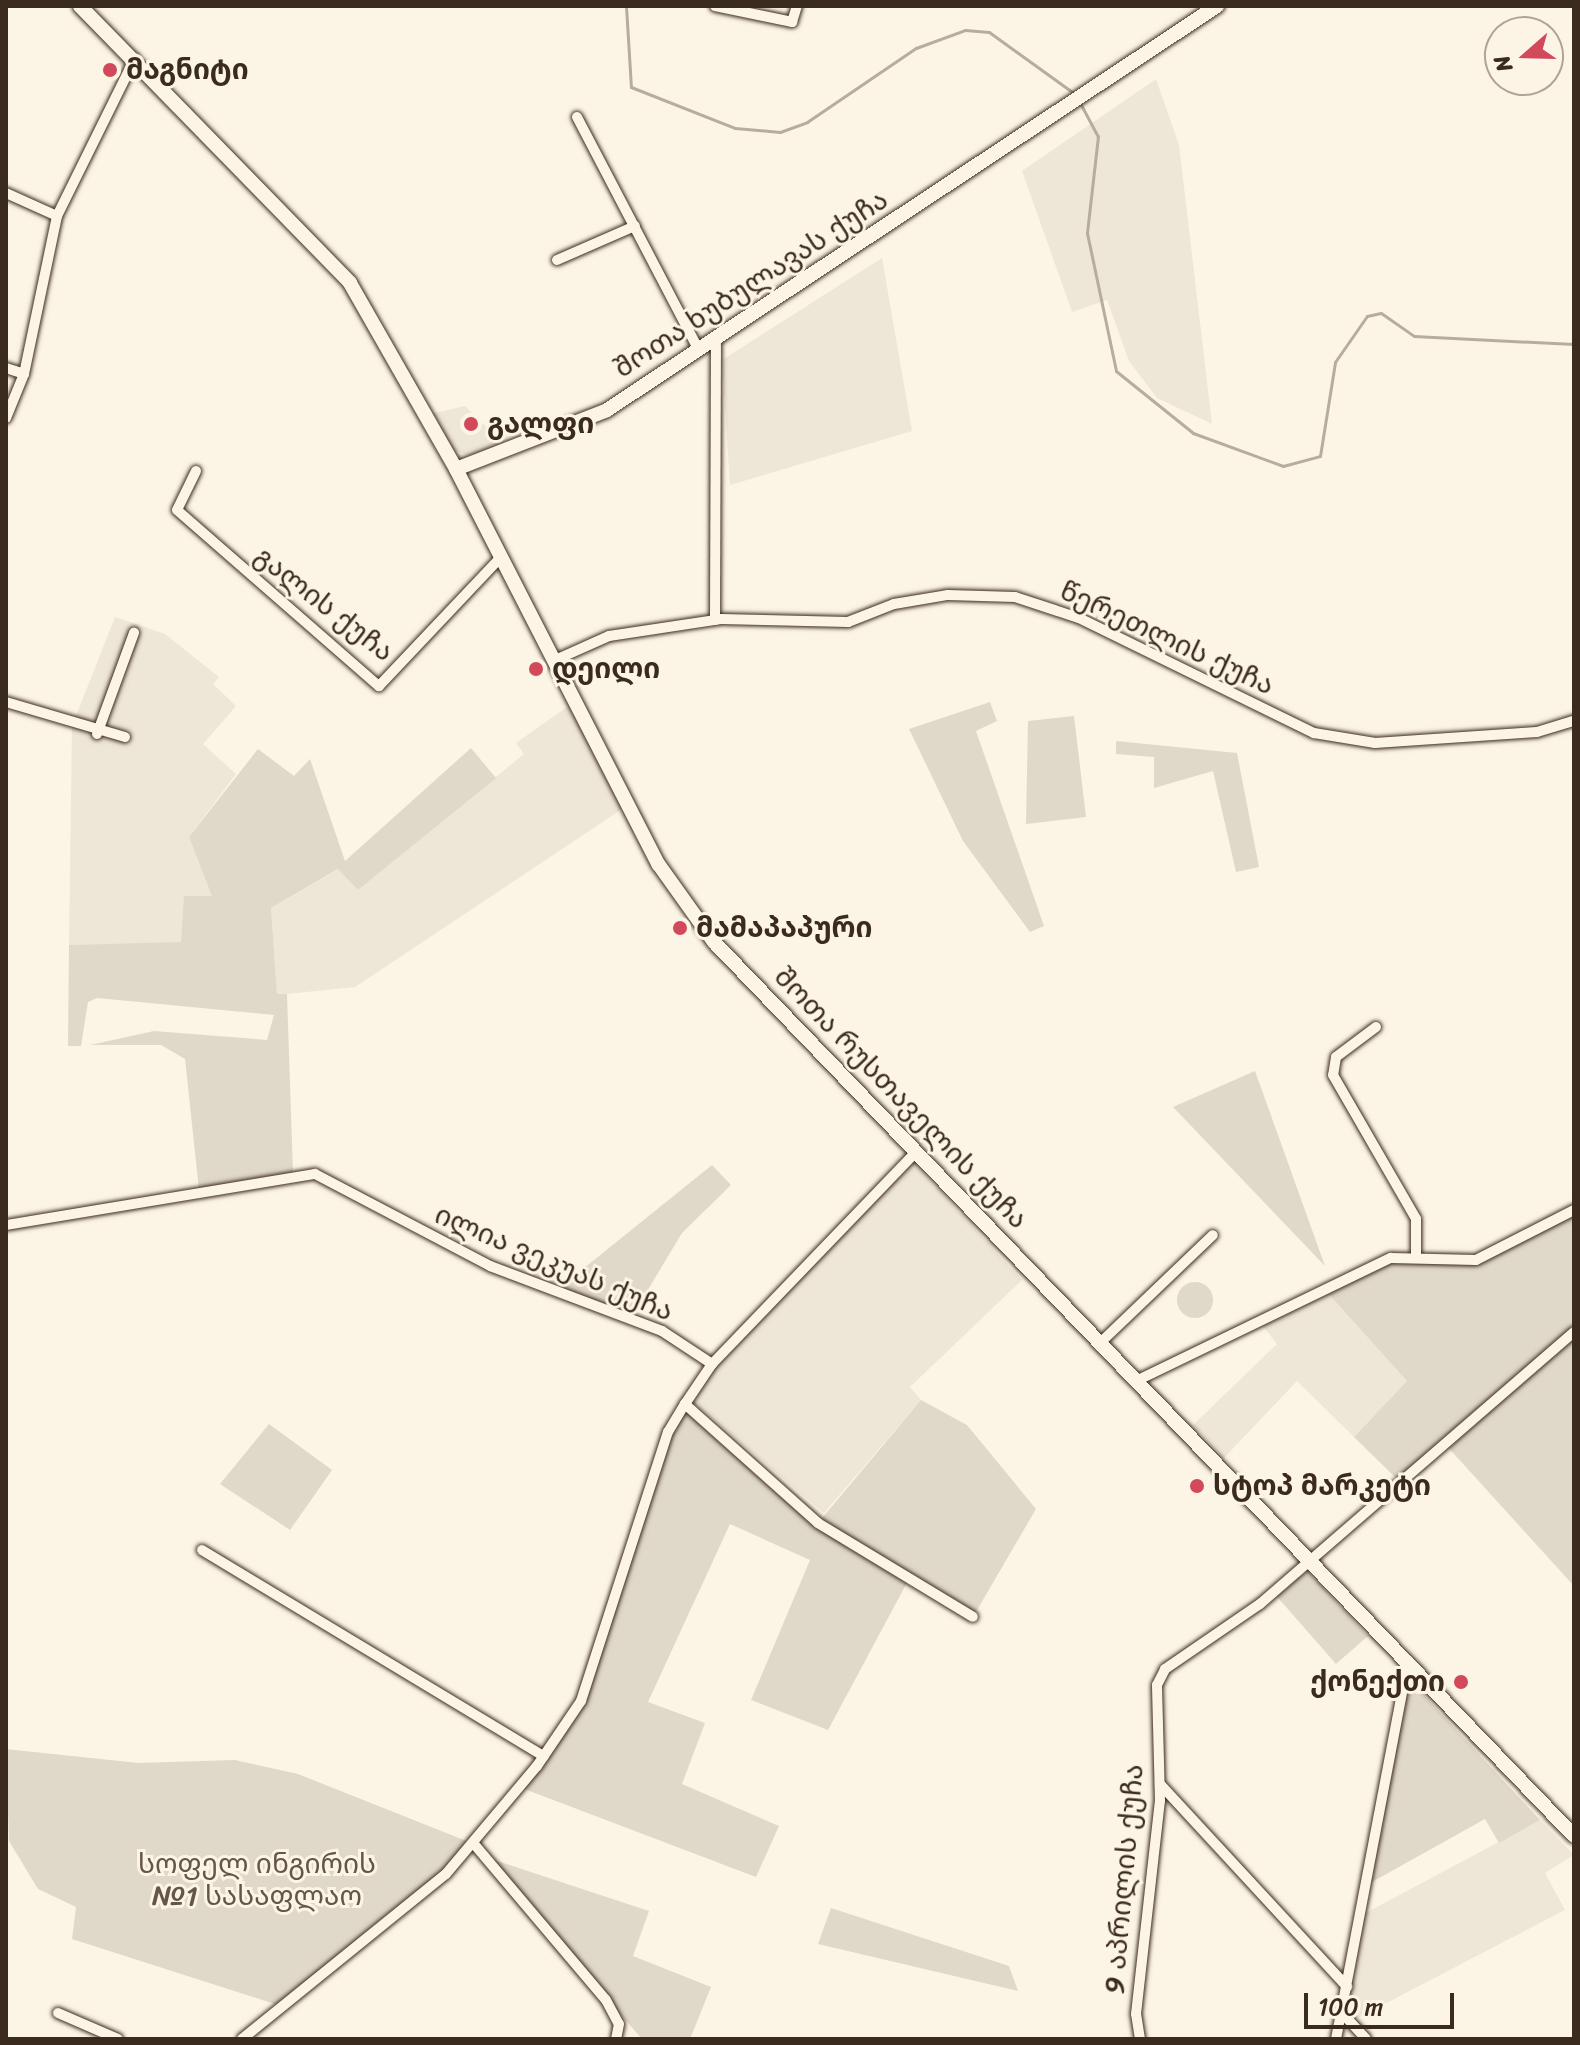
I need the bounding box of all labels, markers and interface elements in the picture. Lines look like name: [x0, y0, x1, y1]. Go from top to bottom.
north arrow: [1484, 16, 1564, 96]
text: N: [1482, 50, 1524, 78]
place label: მაგნიტი: [126, 53, 249, 87]
marker: მაგნიტი: [101, 61, 119, 79]
street label: შოთა ხუბულავას ქუჩა: [608, 183, 894, 385]
place label: გალფი: [487, 407, 594, 441]
marker: გალფი: [462, 415, 480, 433]
street label: გალის ქუჩა: [248, 539, 400, 669]
street label: წერეთლის ქუჩა: [1055, 574, 1279, 702]
place label: დეილი: [552, 652, 660, 686]
marker: დეილი: [527, 660, 545, 678]
place label: მამაპაპური: [696, 911, 872, 945]
marker: მამაპაპური: [671, 919, 689, 937]
street label: შოთა რუსთაველის ქუჩა: [767, 960, 1035, 1236]
street label: ილია ვეკუას ქუჩა: [430, 1198, 678, 1328]
place label: სტოპ მარკეტი: [1213, 1469, 1431, 1503]
marker: სტოპ მარკეტი: [1188, 1477, 1206, 1495]
place label: ქონექთი: [1310, 1665, 1445, 1699]
marker: ქონექთი: [1452, 1673, 1470, 1691]
street label: 9 აპრილის ქუჩა: [1097, 1763, 1151, 1995]
park label: სოფელ ინგირის №1 სასაფლაო: [138, 1847, 376, 1913]
scale bar: [1308, 1977, 1458, 2027]
text: 100 m: [1318, 1986, 1383, 2028]

